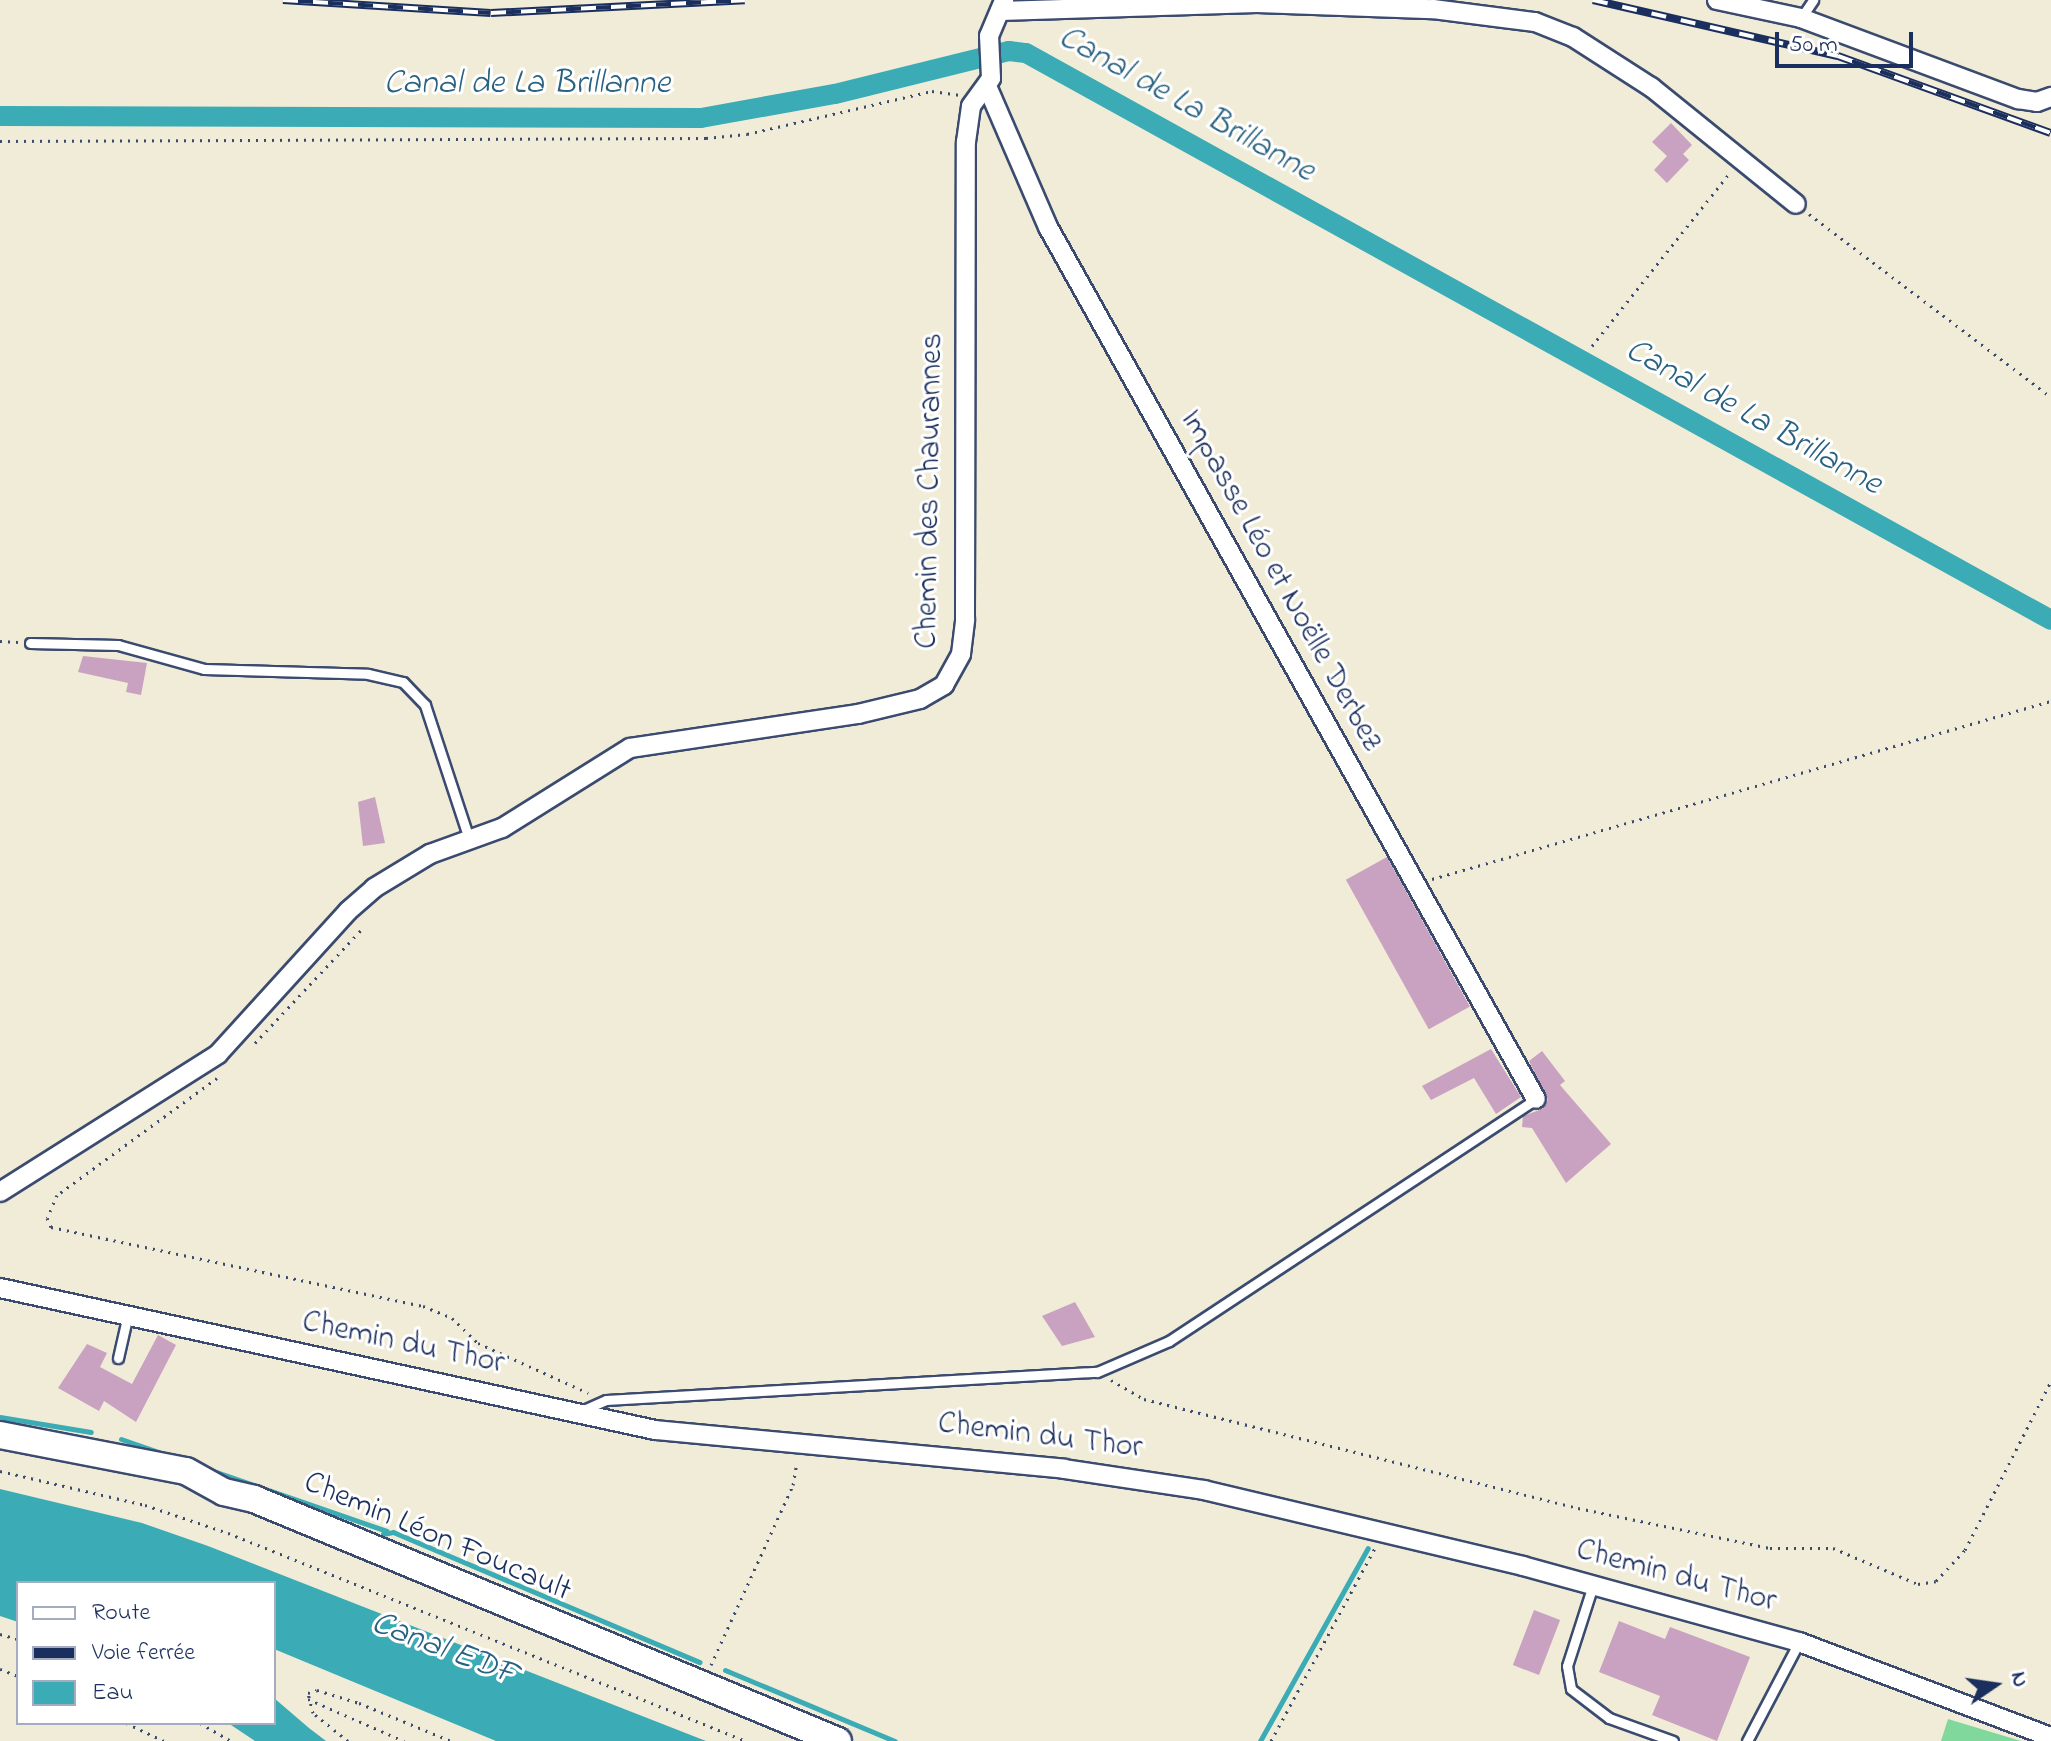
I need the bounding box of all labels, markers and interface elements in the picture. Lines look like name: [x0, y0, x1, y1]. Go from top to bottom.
scale bar: [1779, 16, 1917, 66]
water label: Canal de La Brillanne: [1051, 18, 1321, 192]
text: 50 m: [1789, 28, 1838, 63]
water label: Canal de La Brillanne: [384, 65, 670, 105]
water label: Canal de La Brillanne: [1618, 331, 1888, 505]
street label: Chemin des Chaurannes: [909, 333, 953, 649]
street label: Impasse Léo et Noëlle Derbez: [1170, 404, 1390, 758]
street label: Chemin du Thor: [298, 1304, 508, 1384]
street label: Chemin du Thor: [936, 1405, 1144, 1469]
street label: Chemin Léon Foucault: [298, 1464, 576, 1612]
street label: Chemin du Thor: [1572, 1532, 1780, 1622]
legend: [16, 1581, 276, 1725]
text: Route: [92, 1596, 150, 1631]
water label: Canal EDF: [365, 1603, 523, 1697]
text: Voie ferrée: [92, 1636, 195, 1671]
north arrow: [1955, 1645, 2035, 1725]
text: N: [2001, 1669, 2036, 1690]
text: Eau: [92, 1676, 133, 1711]

